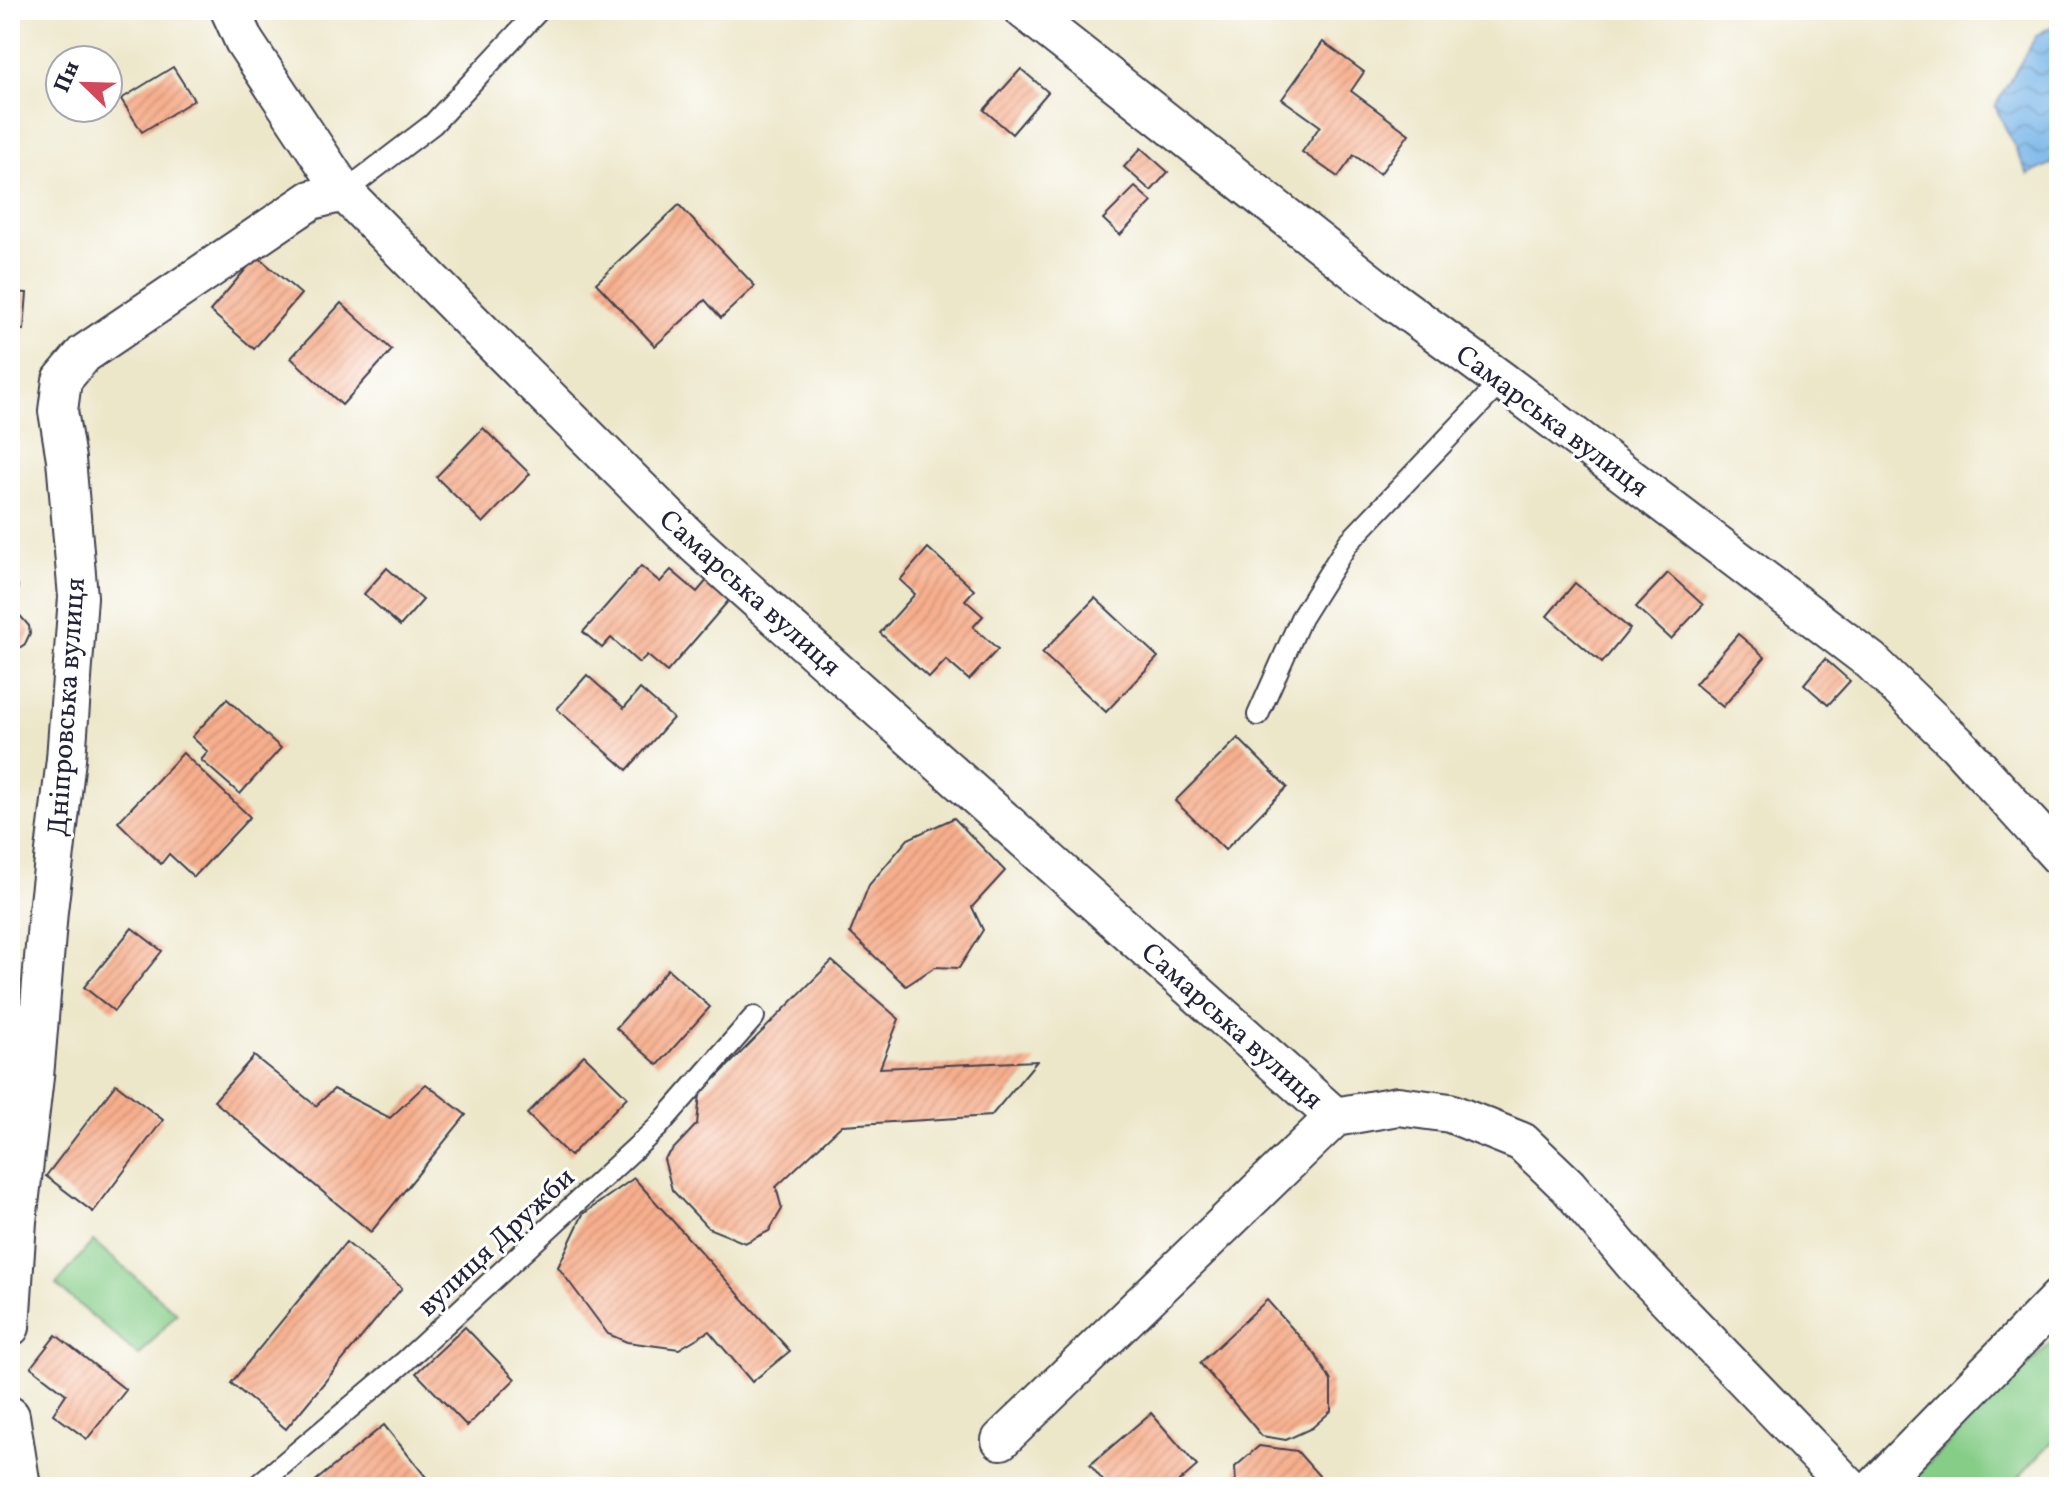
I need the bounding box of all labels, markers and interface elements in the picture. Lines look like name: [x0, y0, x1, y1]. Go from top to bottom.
north arrow: [44, 44, 124, 124]
text: Пн: [48, 57, 88, 98]
street label: Самарська вулиця: [1447, 336, 1656, 508]
street label: Самарська вулиця: [650, 501, 849, 686]
street label: Дніпровська вулиця: [39, 576, 96, 838]
street label: Самарська вулиця: [1132, 934, 1331, 1119]
street label: вулиця Дружби: [409, 1159, 584, 1326]

